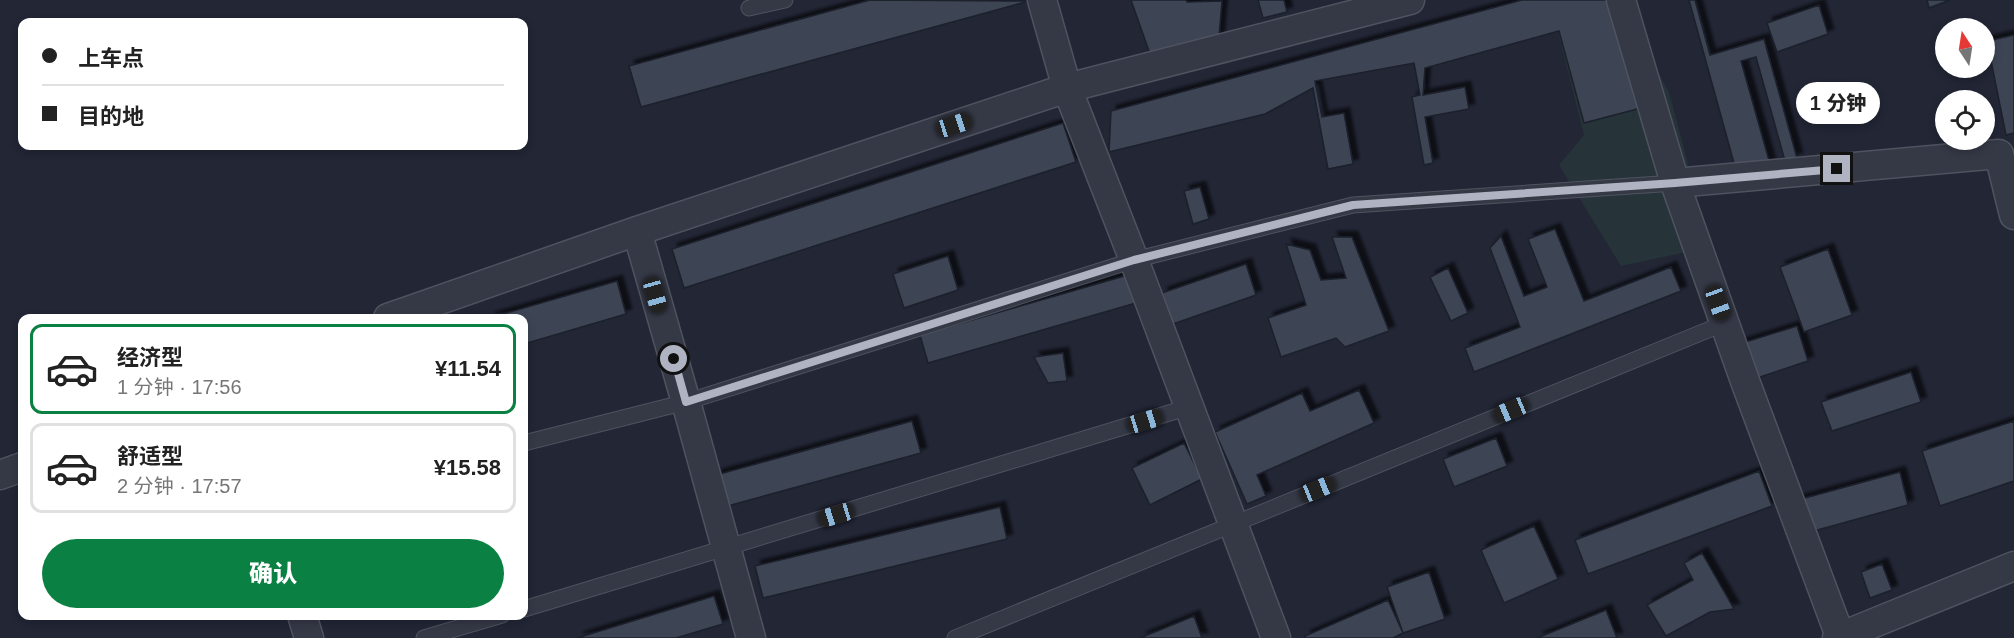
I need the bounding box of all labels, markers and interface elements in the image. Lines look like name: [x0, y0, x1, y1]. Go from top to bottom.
north arrow: [1935, 18, 1995, 78]
map controls: [1935, 18, 1995, 150]
text: 上车点: [78, 46, 144, 71]
callout: 1 分钟: [1795, 82, 1879, 124]
button: locate: [1935, 90, 1995, 150]
text: 1 分钟: [1810, 92, 1866, 114]
text: 目的地: [78, 104, 144, 129]
car: [934, 111, 974, 139]
route end: [1823, 155, 1850, 182]
car: [641, 275, 669, 315]
car: [1703, 283, 1733, 323]
icon: car: [45, 342, 99, 396]
text: 经济型: [117, 345, 183, 370]
route start: [660, 345, 687, 372]
text: ¥11.54: [435, 356, 501, 381]
text: 1 分钟 · 17:56: [117, 376, 242, 398]
car: [1491, 395, 1531, 425]
car: [1125, 407, 1165, 435]
icon: car: [45, 441, 99, 495]
text: 舒适型: [117, 444, 183, 469]
text: ¥15.58: [434, 455, 501, 480]
car: [1298, 474, 1338, 504]
text: 2 分钟 · 17:57: [117, 475, 242, 497]
car: [816, 501, 856, 529]
button: 确认: [42, 539, 504, 608]

